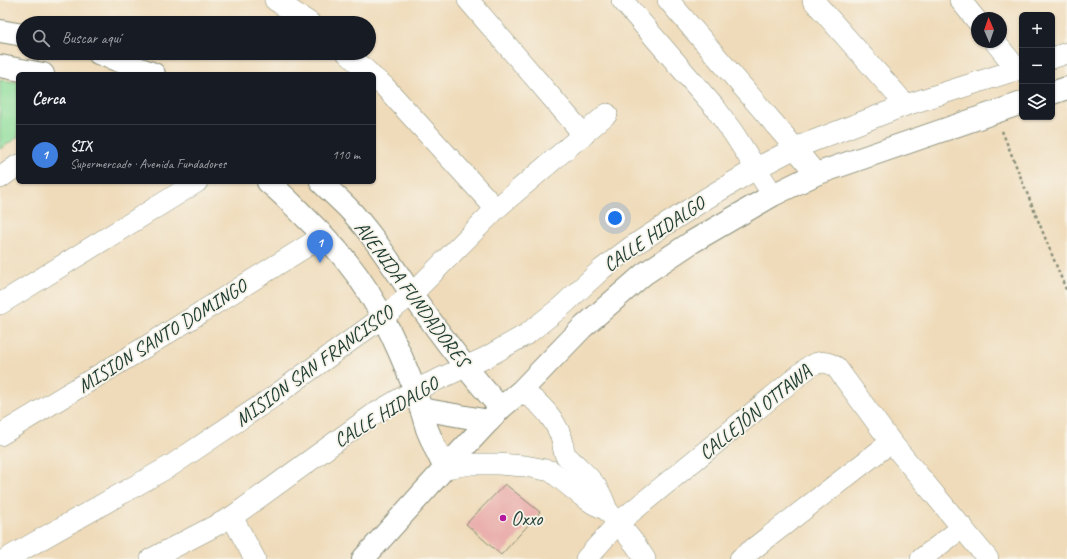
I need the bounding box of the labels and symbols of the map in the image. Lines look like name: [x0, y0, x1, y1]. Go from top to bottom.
north arrow: [971, 12, 1007, 48]
street label: CALLE HIDALGO: [598, 190, 711, 277]
your location: [605, 208, 625, 228]
street label: AVENIDA FUNDADORES: [349, 216, 477, 375]
pin: 1: [307, 230, 333, 263]
street label: MISION SANTO DOMINGO: [73, 273, 253, 398]
street label: MISION SAN FRANCISCO: [230, 299, 400, 432]
street label: CALLEJÓN OTTAWA: [694, 358, 817, 465]
street label: CALLE HIDALGO: [329, 370, 445, 453]
place label: Oxxo: [511, 506, 543, 531]
marker: Oxxo: [498, 513, 508, 523]

